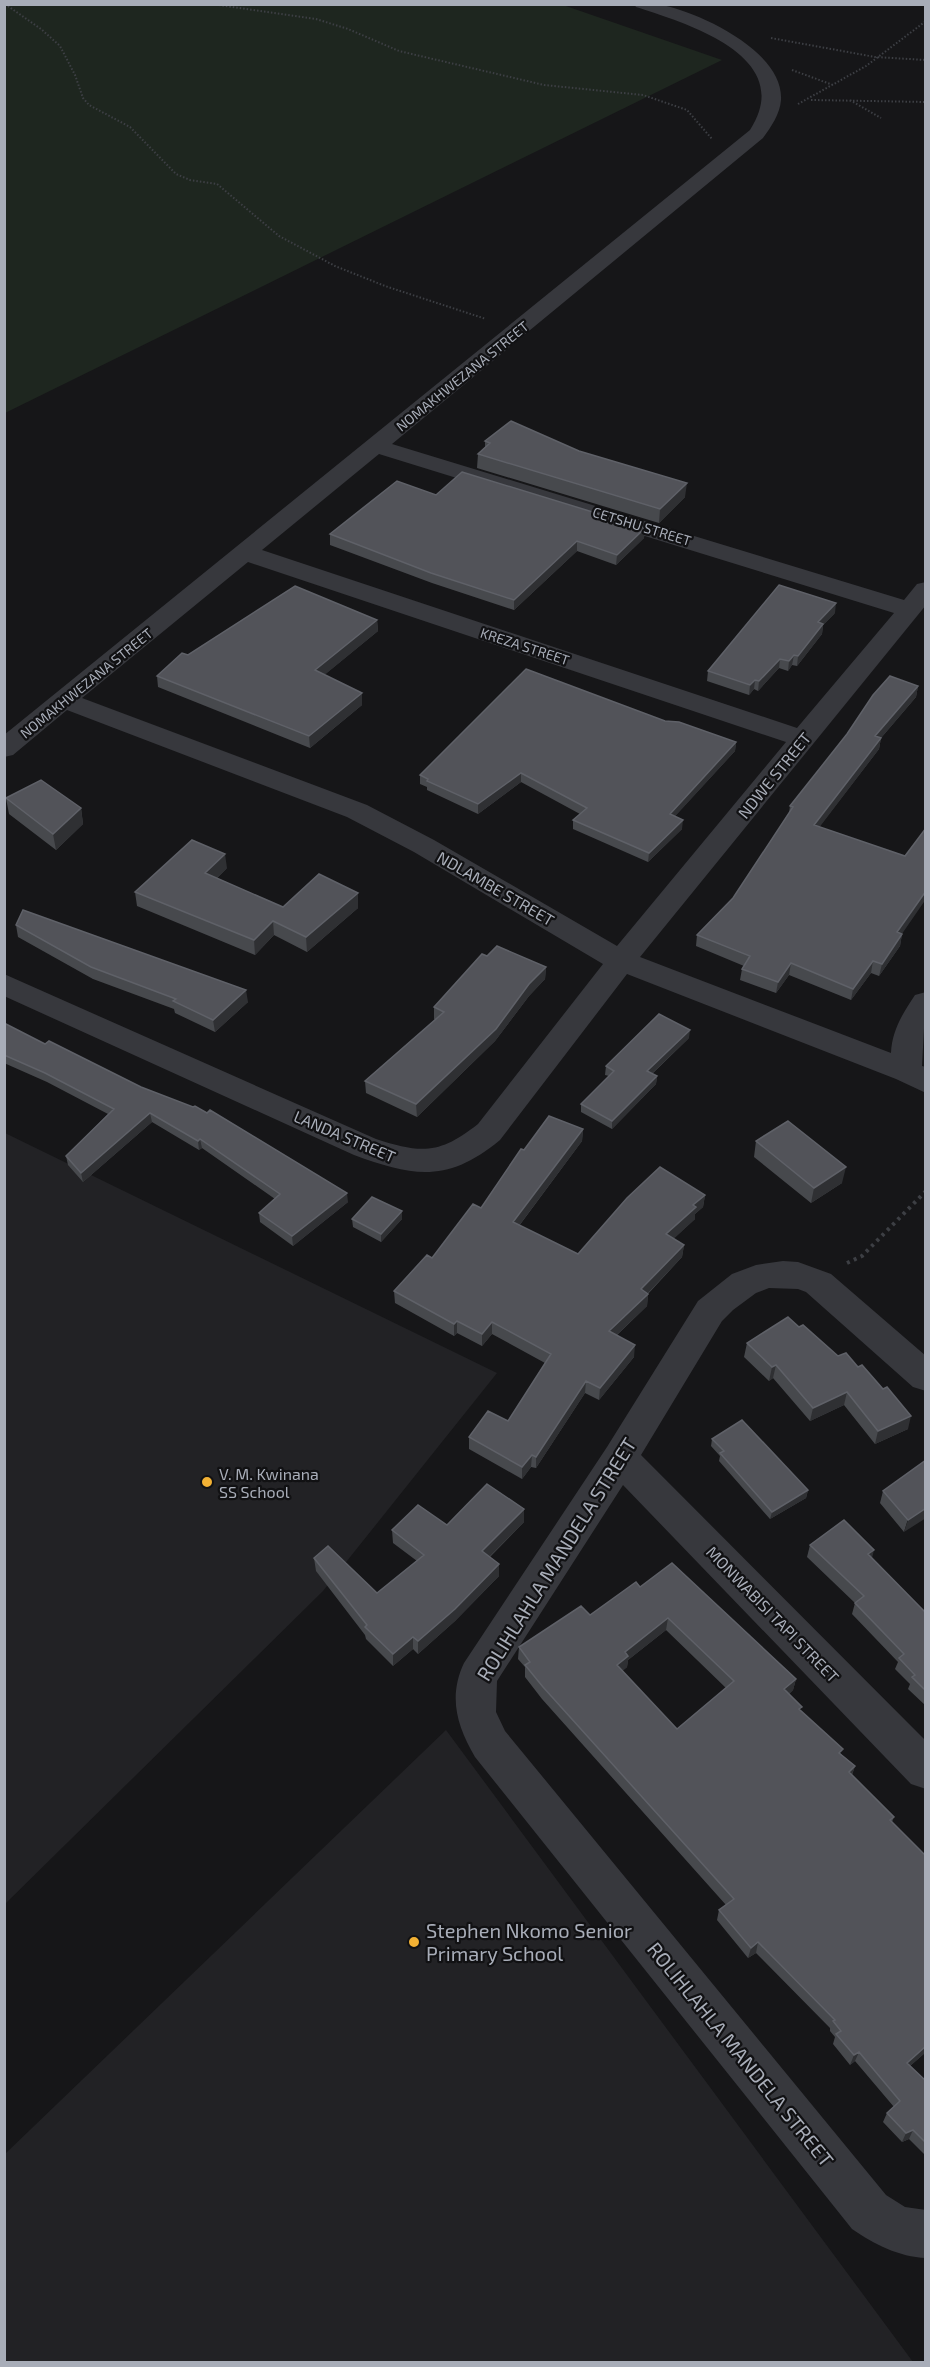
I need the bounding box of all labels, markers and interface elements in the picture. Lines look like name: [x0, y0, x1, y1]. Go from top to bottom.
street label: NOMAKHWEZANA STREET: [392, 317, 532, 435]
street label: CETSHU STREET: [591, 503, 693, 549]
street label: NOMAKHWEZANA STREET: [16, 624, 156, 742]
street label: KREZA STREET: [478, 624, 572, 668]
street label: NDWE STREET: [734, 728, 814, 822]
street label: NDLAMBE STREET: [434, 847, 558, 929]
street label: LANDA STREET: [291, 1106, 399, 1166]
street label: ROLIHLAHLA MANDELA STREET: [471, 1433, 641, 1685]
place label: V. M. Kwinana SS School: [219, 1464, 319, 1501]
marker: V. M. Kwinana SS School: [200, 1475, 214, 1489]
street label: MONWABISI TAPI STREET: [703, 1542, 843, 1686]
place label: Stephen Nkomo Senior Primary School: [426, 1918, 632, 1965]
marker: Stephen Nkomo Senior Primary School: [407, 1935, 421, 1949]
street label: ROLIHLAHLA MANDELA STREET: [643, 1937, 839, 2171]

